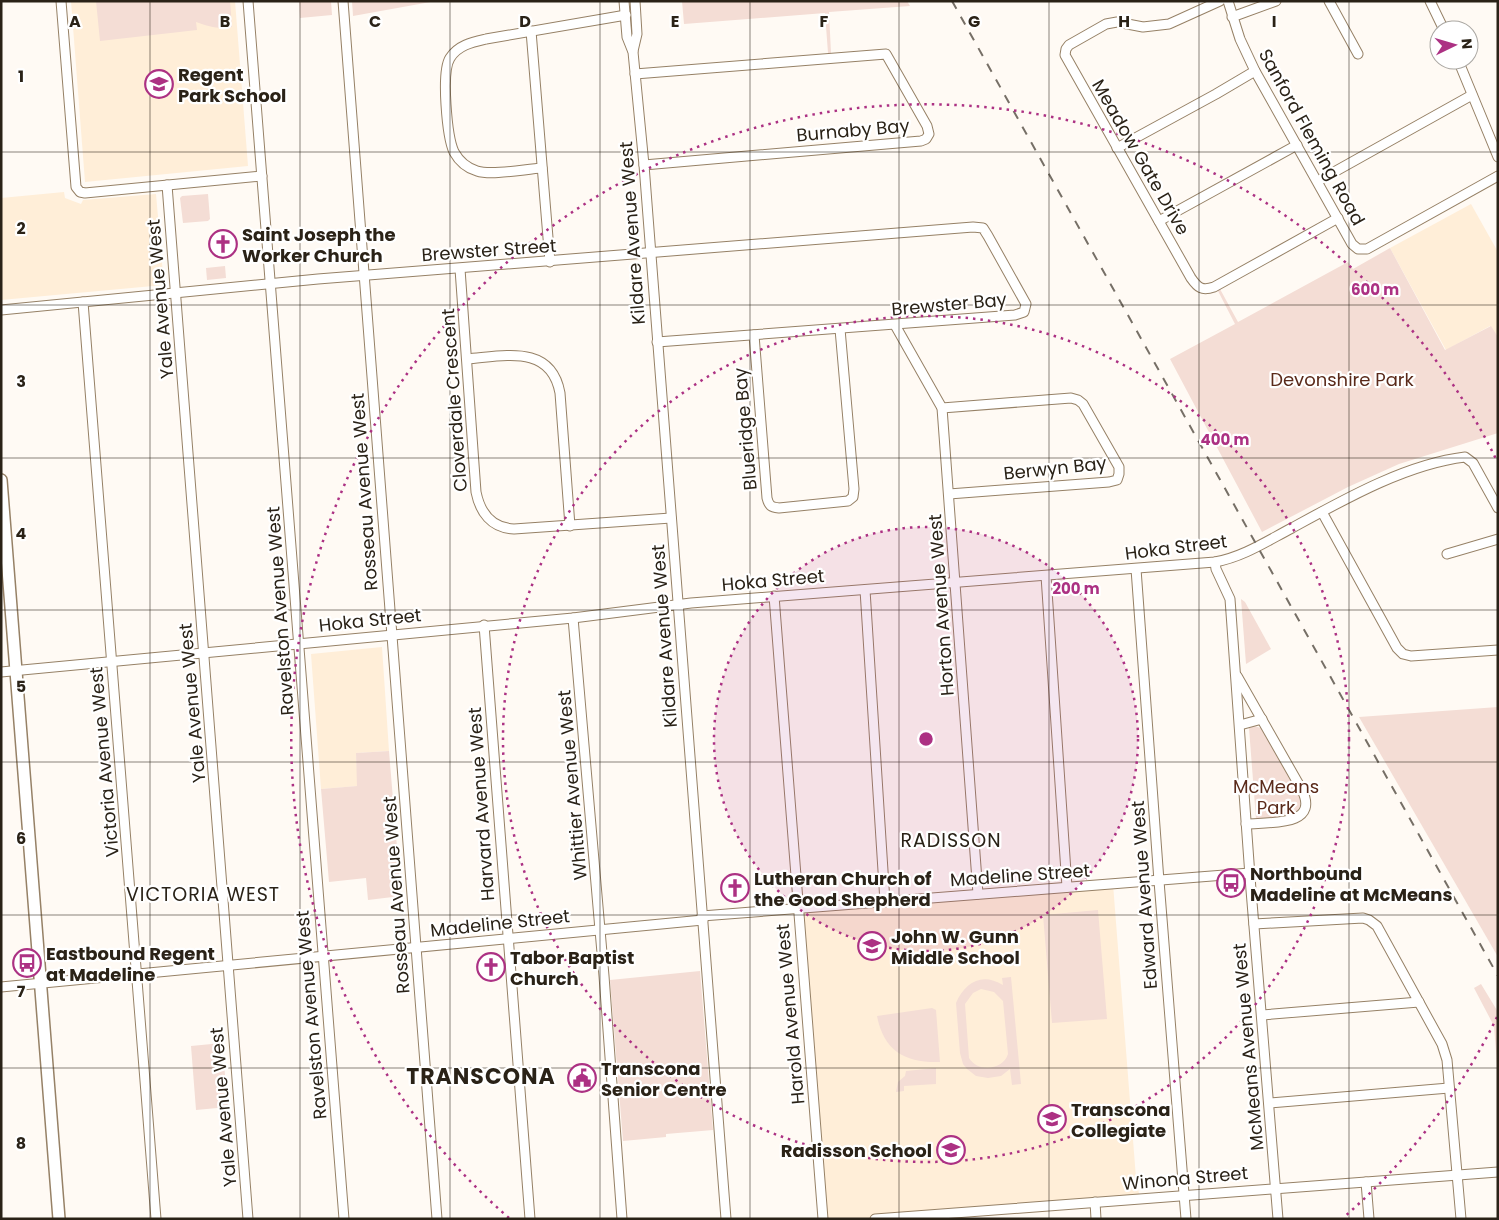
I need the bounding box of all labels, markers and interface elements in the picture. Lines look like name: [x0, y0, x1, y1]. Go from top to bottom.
text: A: [69, 10, 81, 33]
text: B: [220, 10, 230, 33]
text: C: [369, 10, 381, 33]
text: D: [519, 10, 531, 33]
text: E: [671, 10, 679, 33]
text: F: [820, 10, 829, 33]
text: G: [968, 10, 980, 33]
text: H: [1118, 10, 1130, 33]
text: I: [1272, 10, 1276, 33]
north arrow: [1429, 20, 1479, 70]
text: N: [1457, 38, 1477, 50]
street label: Sanford Fleming Road: [1253, 44, 1371, 230]
place label: Regent Park School: [178, 62, 286, 108]
text: 1: [18, 65, 24, 88]
school or university icon: Regent Park School: [144, 69, 174, 99]
street label: Meadow Gate Drive: [1086, 75, 1196, 239]
street label: Burnaby Bay: [795, 113, 911, 147]
street label: Kildare Avenue West: [613, 140, 651, 326]
text: 2: [16, 217, 26, 240]
street label: Yale Avenue West: [141, 218, 179, 380]
place label: Saint Joseph the Worker Church: [242, 222, 396, 268]
church icon: Saint Joseph the Worker Church: [208, 229, 238, 259]
street label: Brewster Street: [421, 233, 557, 267]
text: 600 m: [1351, 279, 1399, 300]
street label: Brewster Bay: [890, 287, 1008, 321]
street label: Cloverdale Crescent: [435, 307, 473, 493]
street label: Blueridge Bay: [727, 367, 763, 491]
park label: Devonshire Park: [1270, 367, 1415, 392]
text: 3: [16, 370, 26, 393]
street label: Rosseau Avenue West: [345, 392, 383, 592]
text: 400 m: [1201, 429, 1250, 450]
street label: Berwyn Bay: [1002, 450, 1108, 486]
street label: Ravelston Avenue West: [260, 506, 300, 716]
street label: Horton Avenue West: [922, 513, 960, 697]
text: 4: [16, 522, 27, 545]
street label: Hoka Street: [1123, 528, 1229, 566]
street label: Kildare Avenue West: [645, 543, 683, 729]
street label: Hoka Street: [721, 563, 825, 597]
text: 200 m: [1052, 578, 1100, 599]
street label: Hoka Street: [318, 602, 422, 638]
street label: Yale Avenue West: [173, 622, 211, 784]
street label: Victoria Avenue West: [83, 666, 125, 858]
text: 5: [16, 675, 26, 698]
street label: Whittier Avenue West: [551, 689, 593, 881]
street label: Harvard Avenue West: [462, 706, 500, 902]
centre of rings: [917, 730, 935, 748]
park label: McMeans Park: [1233, 774, 1319, 820]
street label: Rosseau Avenue West: [377, 795, 415, 995]
street label: Edward Avenue West: [1125, 800, 1163, 990]
text: 6: [16, 827, 26, 850]
district label: RADISSON: [900, 827, 1002, 854]
street label: Madeline Street: [949, 858, 1091, 892]
place label: Northbound Madeline at McMeans: [1250, 861, 1452, 907]
place label: Lutheran Church of the Good Shepherd: [754, 866, 932, 912]
bus stop icon: Northbound Madeline at McMeans: [1216, 868, 1246, 898]
church icon: Lutheran Church of the Good Shepherd: [720, 873, 750, 903]
district label: VICTORIA WEST: [126, 881, 280, 908]
street label: Madeline Street: [429, 903, 571, 943]
street label: Ravelston Avenue West: [289, 909, 333, 1121]
street label: Harold Avenue West: [770, 923, 810, 1105]
place label: John W. Gunn Middle School: [891, 924, 1020, 970]
school or university icon: John W. Gunn Middle School: [857, 931, 887, 961]
place label: Eastbound Regent at Madeline: [46, 941, 215, 987]
street label: McMeans Avenue West: [1226, 942, 1270, 1152]
place label: Tabor Baptist Church: [510, 945, 634, 991]
bus stop icon: Eastbound Regent at Madeline: [12, 948, 42, 978]
church icon: Tabor Baptist Church: [476, 952, 506, 982]
text: 7: [17, 980, 26, 1003]
street label: Yale Avenue West: [204, 1026, 242, 1188]
place label: Transcona Senior Centre: [601, 1056, 727, 1102]
district label: TRANSCONA: [406, 1061, 556, 1092]
public building icon: Transcona Senior Centre: [567, 1063, 597, 1093]
place label: Transcona Collegiate: [1071, 1097, 1170, 1143]
school or university icon: Transcona Collegiate: [1037, 1104, 1067, 1134]
text: 8: [16, 1132, 26, 1155]
school or university icon: Radisson School: [936, 1135, 966, 1165]
place label: Radisson School: [781, 1138, 932, 1163]
street label: Winona Street: [1121, 1160, 1249, 1196]

